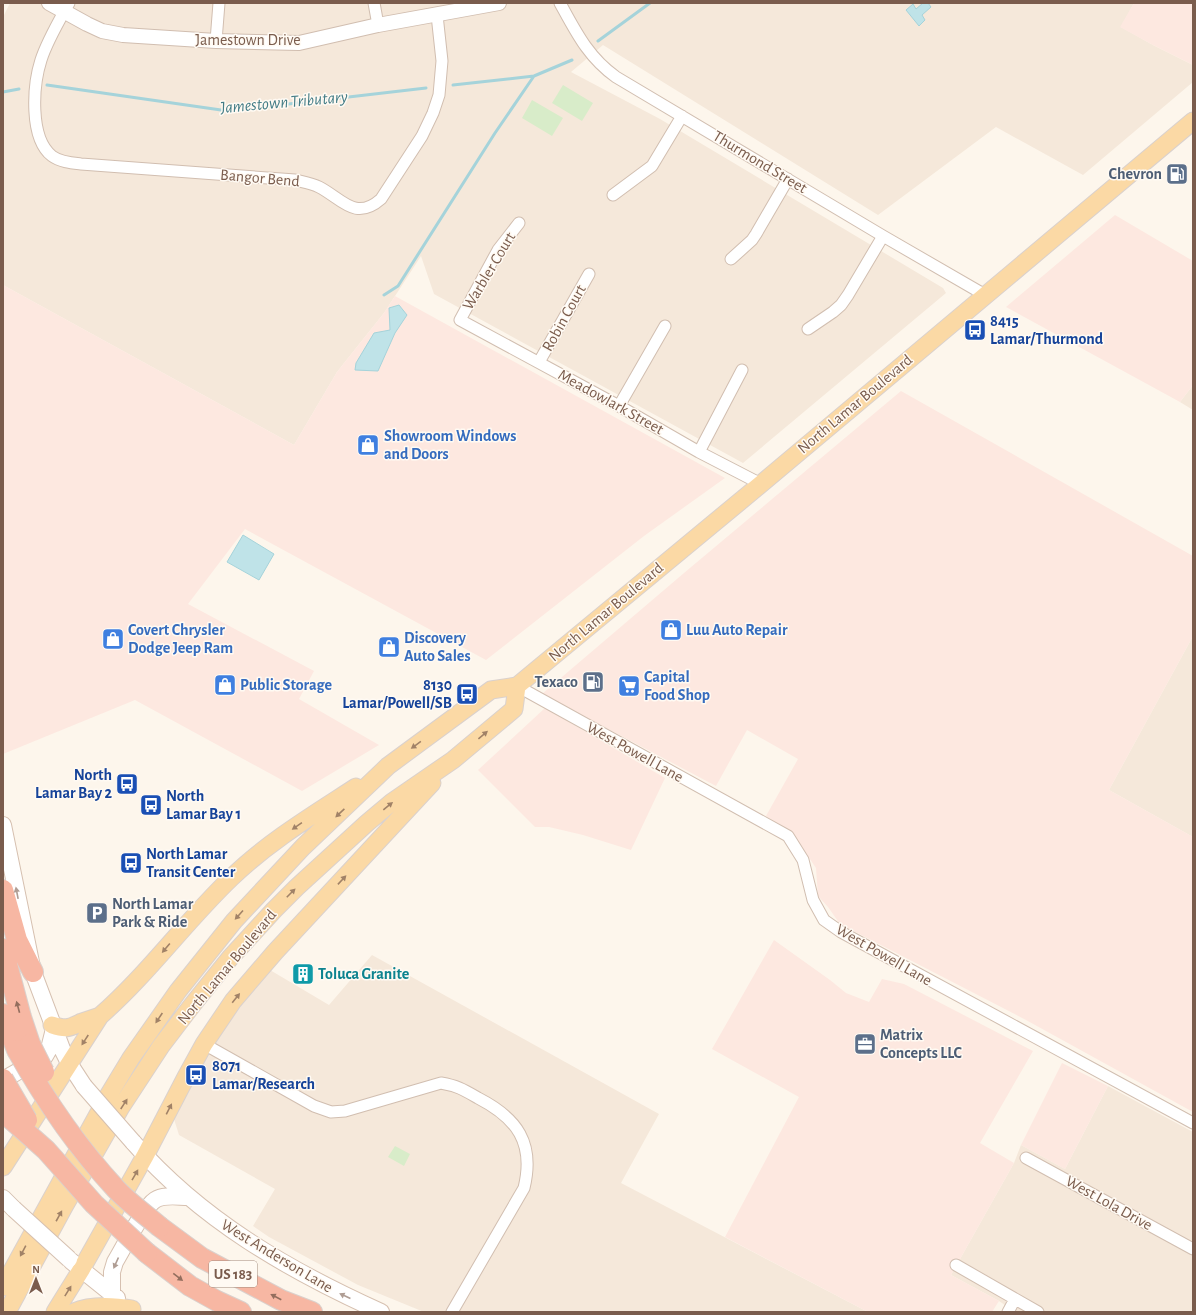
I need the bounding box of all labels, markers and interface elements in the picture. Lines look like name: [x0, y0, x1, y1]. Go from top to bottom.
street label: Jamestown Drive: [195, 32, 301, 48]
water label: Jamestown Tributary: [219, 88, 348, 116]
street label: Thurmond Street: [710, 128, 810, 196]
fuel station icon: Chevron: [1164, 161, 1190, 187]
place label: Chevron: [1109, 166, 1162, 182]
street label: Bangor Bend: [220, 167, 300, 189]
street label: Warbler Court: [460, 229, 518, 313]
street label: Robin Court: [539, 282, 589, 354]
place label: 8415 Lamar/Thurmond: [990, 313, 1104, 347]
bus stop icon: 8415 Lamar/Thurmond: [962, 317, 988, 343]
street label: North Lamar Boulevard: [795, 352, 915, 456]
street label: Meadowlark Street: [556, 366, 666, 438]
place label: Showroom Windows and Doors: [384, 428, 516, 462]
shop icon: Showroom Windows and Doors: [355, 432, 381, 458]
street label: North Lamar Boulevard: [546, 560, 666, 664]
shop icon: Luu Auto Repair: [658, 617, 684, 643]
place label: Covert Chrysler Dodge Jeep Ram: [128, 622, 233, 656]
place label: Luu Auto Repair: [686, 622, 788, 638]
shop icon: Covert Chrysler Dodge Jeep Ram: [100, 626, 126, 652]
place label: Discovery Auto Sales: [404, 630, 471, 664]
shop icon: Discovery Auto Sales: [376, 634, 402, 660]
fuel station icon: Texaco: [580, 669, 606, 695]
place label: Capital Food Shop: [644, 669, 710, 703]
shop icon: Public Storage: [212, 672, 238, 698]
supermarket icon: Capital Food Shop: [616, 673, 642, 699]
place label: Texaco: [535, 674, 578, 690]
place label: Public Storage: [240, 677, 333, 693]
place label: 8130 Lamar/Powell/SB: [342, 677, 452, 711]
bus stop icon: 8130 Lamar/Powell/SB: [454, 681, 480, 707]
street label: West Powell Lane: [584, 719, 686, 785]
one-way arrow: [478, 730, 489, 739]
one-way arrow: [411, 740, 422, 749]
place label: North Lamar Bay 2: [35, 767, 112, 802]
bus stop icon: North Lamar Bay 2: [114, 771, 140, 797]
place label: North Lamar Bay 1: [166, 788, 241, 823]
bus stop icon: North Lamar Bay 1: [138, 792, 164, 818]
one-way arrow: [382, 801, 393, 810]
one-way arrow: [335, 808, 345, 817]
one-way arrow: [291, 822, 302, 830]
place label: North Lamar Transit Center: [146, 846, 236, 880]
bus stop icon: North Lamar Transit Center: [118, 850, 144, 876]
one-way arrow: [337, 875, 347, 885]
one-way arrow: [13, 887, 19, 899]
one-way arrow: [286, 888, 296, 898]
place label: North Lamar Park & Ride: [112, 896, 194, 930]
parking icon: North Lamar Park & Ride: [84, 900, 110, 926]
street label: North Lamar Boulevard: [175, 907, 279, 1027]
one-way arrow: [235, 911, 244, 920]
street label: West Powell Lane: [833, 921, 935, 989]
one-way arrow: [162, 942, 171, 953]
building icon: Toluca Granite: [290, 961, 316, 987]
place label: Toluca Granite: [318, 966, 410, 982]
one-way arrow: [232, 992, 241, 1003]
one-way arrow: [15, 1000, 21, 1012]
one-way arrow: [155, 1012, 163, 1023]
place label: Matrix Concepts LLC: [880, 1027, 963, 1061]
office icon: Matrix Concepts LLC: [852, 1031, 878, 1057]
one-way arrow: [81, 1035, 89, 1045]
place label: 8071 Lamar/Research: [212, 1058, 315, 1092]
bus stop icon: 8071 Lamar/Research: [183, 1062, 209, 1088]
one-way arrow: [120, 1098, 127, 1109]
one-way arrow: [166, 1103, 173, 1115]
one-way arrow: [131, 1169, 138, 1181]
street label: West Lola Drive: [1063, 1173, 1155, 1233]
one-way arrow: [55, 1210, 62, 1222]
street label: West Anderson Lane: [219, 1216, 335, 1296]
one-way arrow: [19, 1245, 26, 1256]
one-way arrow: [112, 1257, 119, 1269]
north arrow: [16, 1259, 56, 1299]
road number: US 183: [209, 1261, 257, 1287]
text: N: [32, 1264, 40, 1275]
one-way arrow: [173, 1273, 184, 1282]
one-way arrow: [64, 1286, 72, 1296]
one-way arrow: [340, 1293, 351, 1299]
one-way arrow: [270, 1294, 281, 1300]

